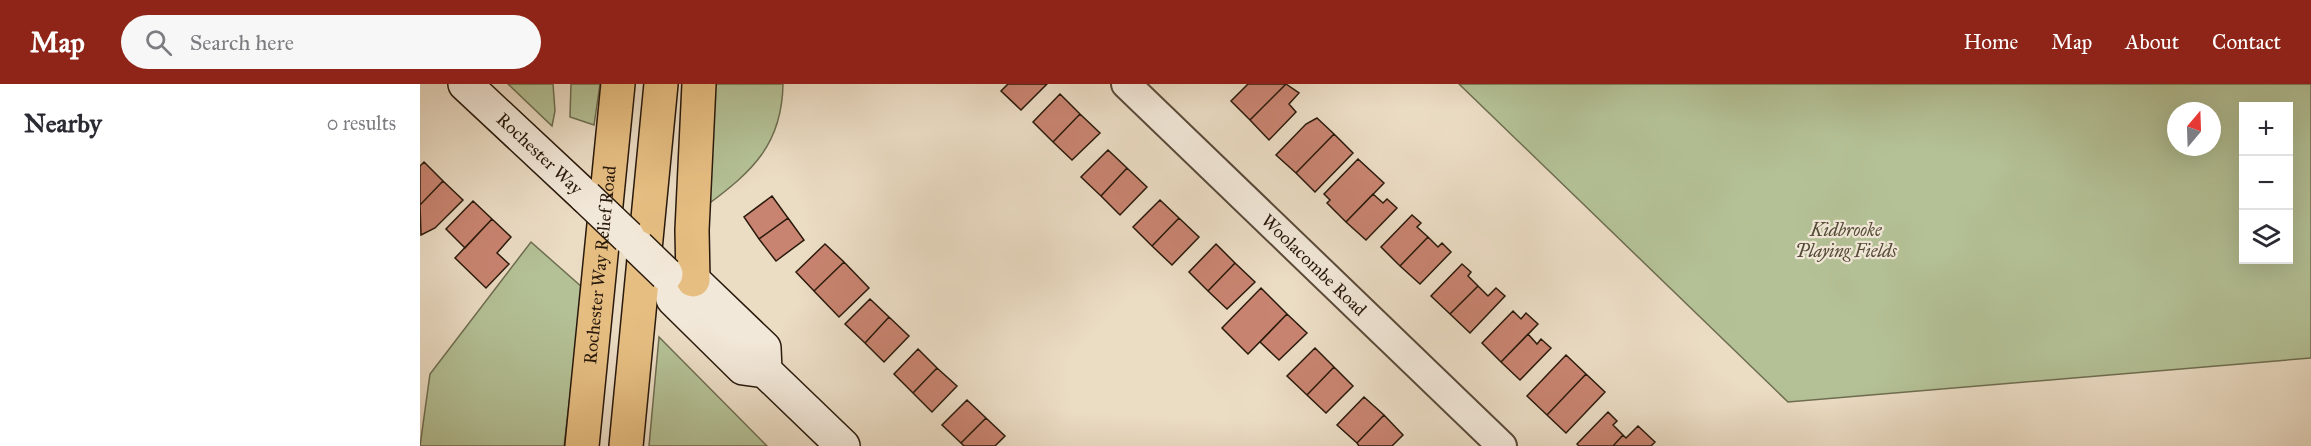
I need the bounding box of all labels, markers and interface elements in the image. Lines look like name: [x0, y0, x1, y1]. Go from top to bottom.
search box: [121, 15, 541, 69]
text: Map: [30, 25, 85, 60]
icon: search: [142, 26, 175, 59]
text: Search here: [190, 29, 294, 56]
text: Home: [1963, 29, 2018, 55]
text: Map: [2051, 29, 2092, 55]
text: About: [2125, 29, 2179, 55]
text: Contact: [2212, 29, 2281, 55]
north arrow: [2167, 102, 2221, 156]
map controls: [2239, 102, 2293, 264]
button: +: [2239, 102, 2293, 156]
text: Nearby: [24, 107, 102, 139]
street label: Rochester Way: [492, 108, 588, 200]
text: 0 results: [327, 111, 396, 135]
button: −: [2239, 156, 2293, 210]
street label: Rochester Way Relief Road: [579, 165, 621, 365]
street label: Woolacombe Road: [1257, 209, 1371, 321]
button: layers: [2239, 210, 2293, 264]
park label: Kidbrooke Playing Fields: [1795, 219, 1898, 262]

